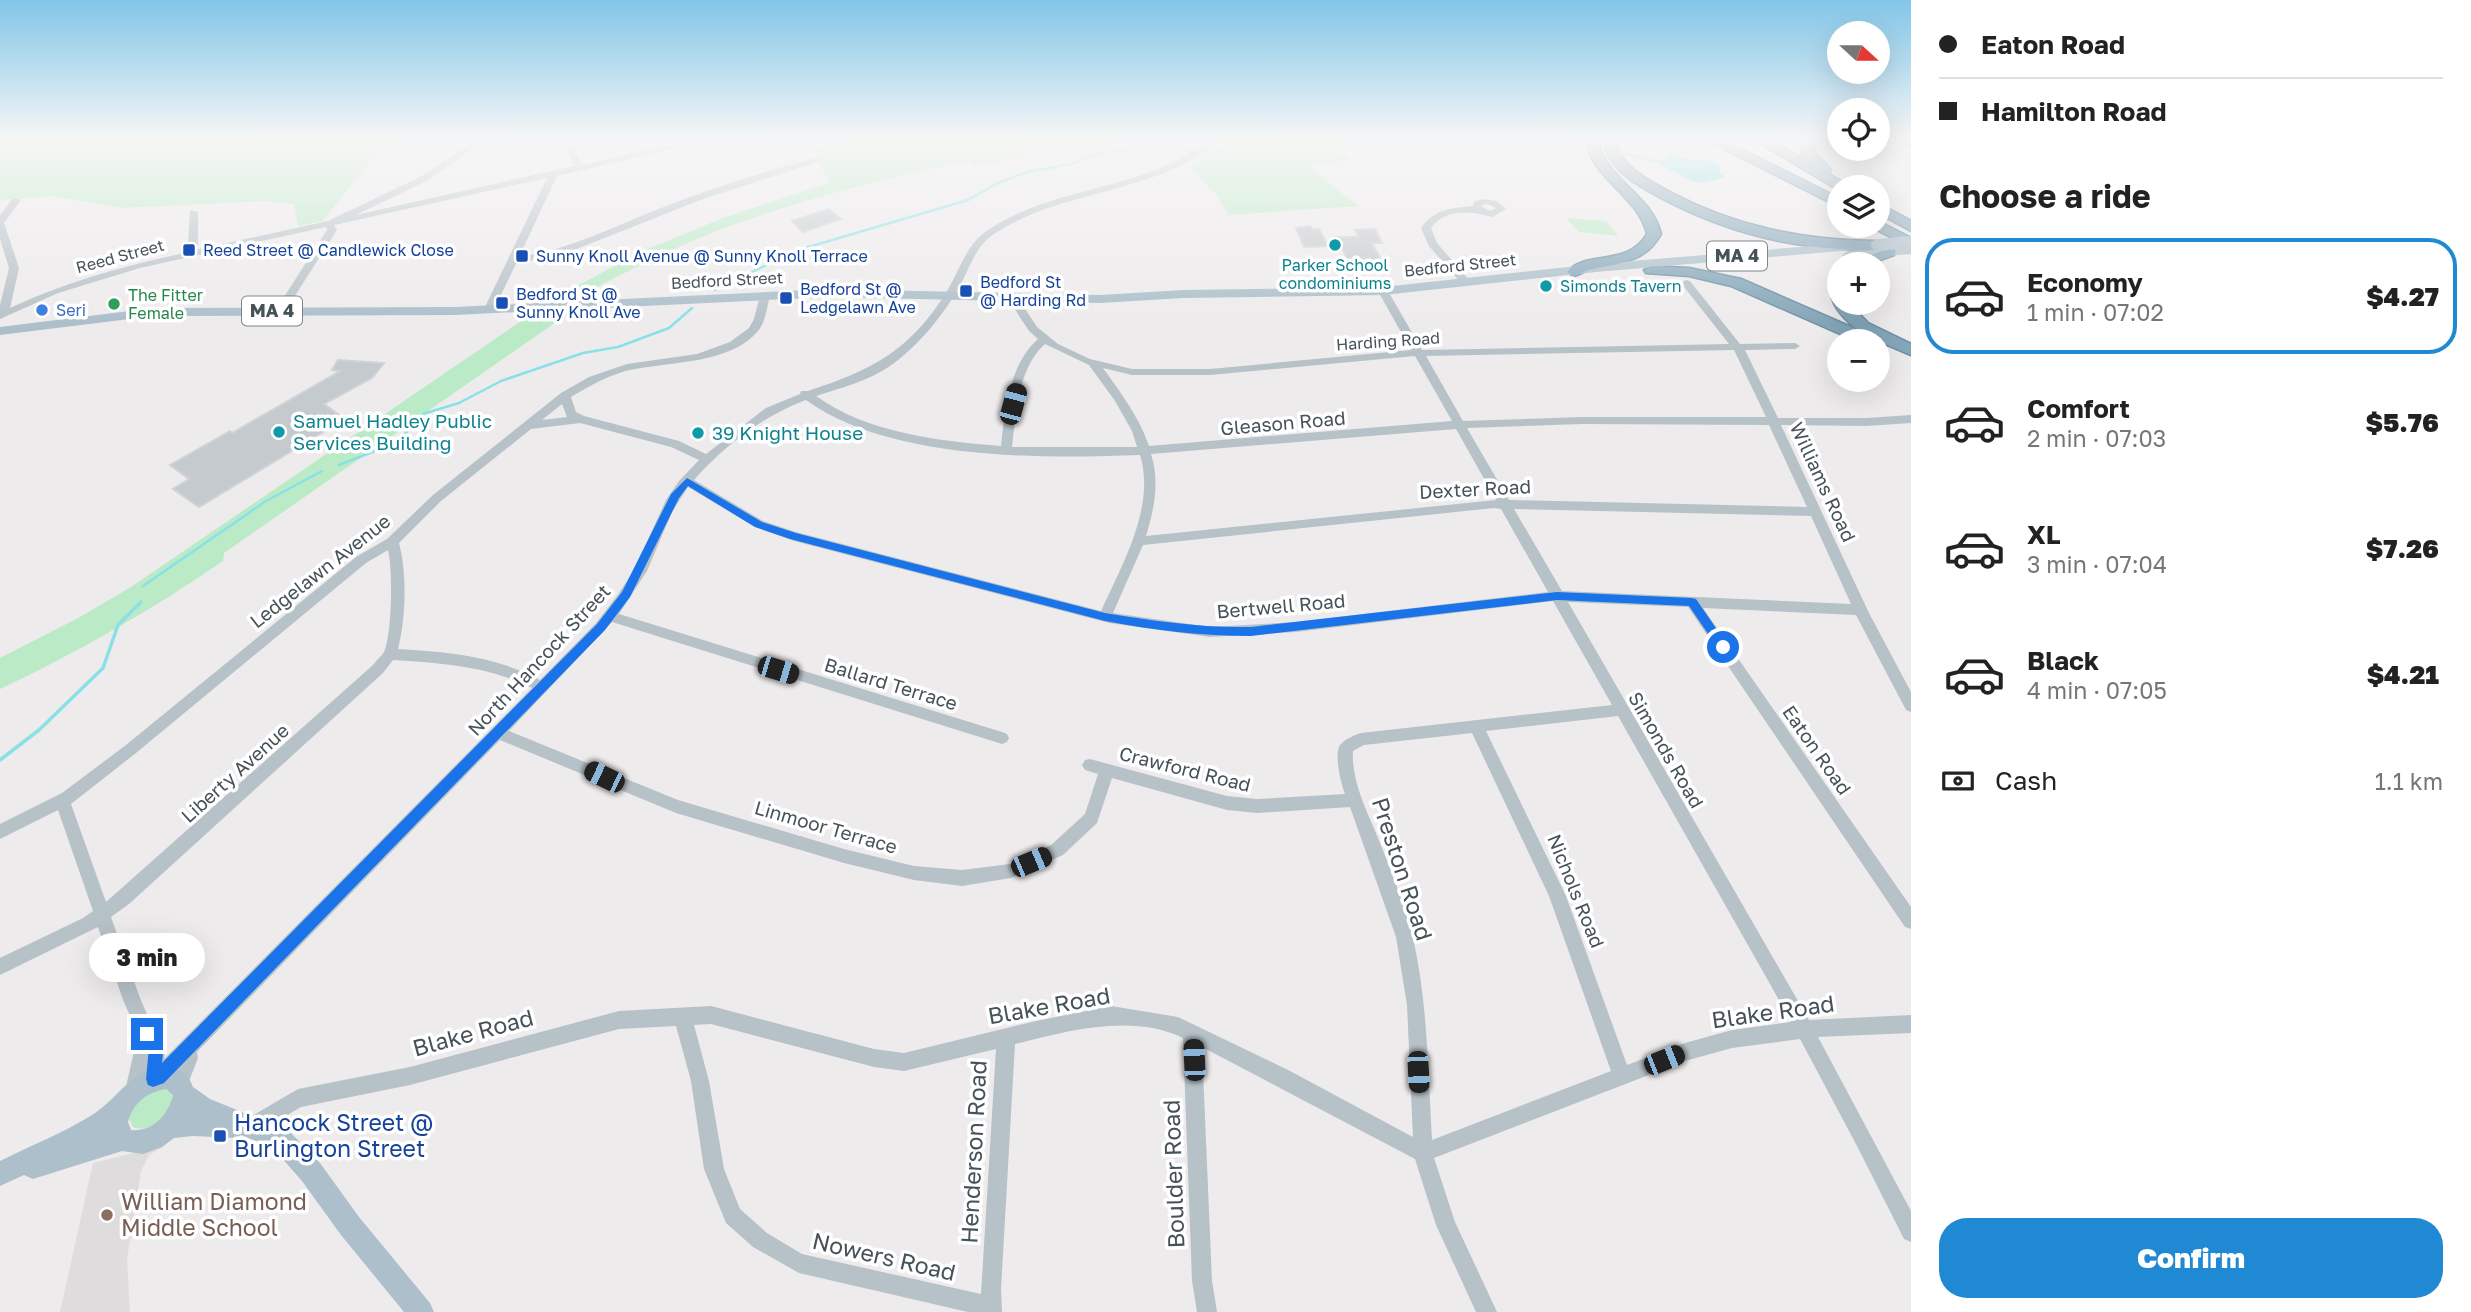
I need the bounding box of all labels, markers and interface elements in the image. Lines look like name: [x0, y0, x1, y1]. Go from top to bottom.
north arrow: [1827, 21, 1890, 84]
map controls: [1827, 21, 1890, 392]
text: Eaton Road: [1981, 29, 2125, 60]
text: Hamilton Road: [1981, 96, 2166, 127]
button: locate: [1827, 98, 1890, 161]
button: layers: [1827, 175, 1890, 238]
text: Choose a ride: [1939, 177, 2151, 215]
street label: Reed Street: [74, 235, 166, 277]
marker: Parker School condominiums: [1327, 237, 1343, 253]
place label: Reed Street @ Candlewick Close: [203, 240, 454, 260]
marker: Reed Street @ Candlewick Close: [181, 242, 197, 258]
road number: MA 4: [1707, 242, 1767, 270]
place label: Sunny Knoll Avenue @ Sunny Knoll Terrace: [536, 246, 868, 266]
marker: Sunny Knoll Avenue @ Sunny Knoll Terrace: [514, 248, 530, 264]
street label: Bedford Street: [1403, 249, 1517, 281]
button: +: [1827, 252, 1890, 315]
place label: Parker School condominiums: [1279, 255, 1391, 293]
icon: car: [1943, 265, 2006, 328]
street label: Bedford Street: [670, 267, 784, 293]
text: Economy: [2027, 267, 2143, 298]
place label: Bedford St @ Harding Rd: [980, 272, 1086, 310]
place label: Simonds Tavern: [1560, 276, 1682, 296]
marker: Simonds Tavern: [1538, 278, 1554, 294]
place label: Bedford St @ Ledgelawn Ave: [800, 279, 916, 317]
text: $4.27: [2366, 281, 2439, 312]
marker: Bedford St @ Harding Rd: [958, 283, 974, 299]
place label: Bedford St @ Sunny Knoll Ave: [516, 284, 641, 322]
place label: The Fitter Female: [128, 285, 203, 323]
marker: Bedford St @ Ledgelawn Ave: [778, 290, 794, 306]
marker: Bedford St @ Sunny Knoll Ave: [494, 295, 510, 311]
marker: The Fitter Female: [106, 296, 122, 312]
road number: MA 4: [242, 296, 302, 326]
text: 1 min · 07:02: [2027, 298, 2164, 326]
place label: Seri: [56, 300, 86, 320]
marker: Seri: [34, 302, 50, 318]
street label: Harding Road: [1335, 327, 1441, 355]
button: −: [1827, 329, 1890, 392]
car: [998, 381, 1029, 427]
icon: car: [1943, 391, 2006, 454]
text: Comfort: [2027, 393, 2130, 424]
street label: Gleason Road: [1219, 406, 1346, 439]
text: $5.76: [2365, 407, 2439, 438]
place label: Samuel Hadley Public Services Building: [293, 409, 492, 454]
street label: Williams Road: [1786, 418, 1861, 545]
place label: 39 Knight House: [712, 421, 863, 444]
marker: Samuel Hadley Public Services Building: [271, 424, 287, 440]
text: 2 min · 07:03: [2027, 424, 2166, 452]
marker: 39 Knight House: [690, 425, 706, 441]
street label: Dexter Road: [1418, 474, 1532, 503]
street label: Ledgelawn Avenue: [245, 509, 394, 632]
icon: car: [1943, 517, 2006, 580]
text: XL: [2027, 519, 2061, 550]
text: $7.26: [2366, 533, 2439, 564]
text: 3 min · 07:04: [2027, 550, 2167, 578]
street label: North Hancock Street: [463, 579, 615, 740]
street label: Bertwell Road: [1216, 588, 1346, 623]
route start: [1707, 631, 1739, 663]
icon: car: [1943, 643, 2006, 706]
text: Black: [2027, 645, 2099, 676]
street label: Ballard Terrace: [822, 652, 960, 715]
car: [755, 654, 802, 686]
text: $4.21: [2367, 659, 2439, 690]
text: 4 min · 07:05: [2027, 676, 2167, 704]
street label: Simonds Road: [1624, 688, 1709, 812]
street label: Eaton Road: [1778, 701, 1857, 799]
street label: Liberty Avenue: [176, 718, 293, 827]
street label: Crawford Road: [1117, 741, 1253, 796]
car: [581, 758, 628, 796]
icon: cash: [1939, 762, 1977, 800]
text: Cash: [1995, 765, 2057, 796]
text: 1.1 km: [2375, 767, 2443, 795]
street label: Preston Road: [1367, 794, 1439, 944]
street label: Linmoor Terrace: [752, 795, 900, 858]
street label: Nichols Road: [1543, 831, 1610, 951]
car: [1008, 844, 1055, 880]
callout: 3 min: [89, 932, 205, 982]
text: 3 min: [117, 943, 177, 971]
street label: Blake Road: [985, 980, 1112, 1030]
street label: Blake Road: [1710, 989, 1836, 1033]
street label: Blake Road: [409, 1002, 536, 1062]
route end: [131, 1018, 163, 1050]
car: [1183, 1038, 1206, 1082]
car: [1641, 1042, 1688, 1078]
car: [1407, 1050, 1430, 1094]
street label: Henderson Road: [954, 1060, 992, 1244]
street label: Boulder Road: [1156, 1099, 1190, 1249]
place label: Hancock Street @ Burlington Street: [234, 1108, 434, 1162]
marker: Hancock Street @ Burlington Street: [212, 1128, 228, 1144]
place label: William Diamond Middle School: [121, 1187, 307, 1241]
marker: William Diamond Middle School: [99, 1207, 115, 1223]
button: Confirm: [1939, 1218, 2443, 1298]
street label: Nowers Road: [810, 1226, 959, 1286]

